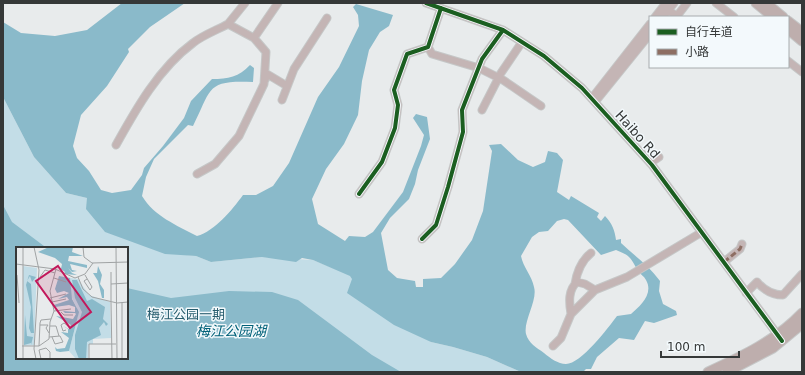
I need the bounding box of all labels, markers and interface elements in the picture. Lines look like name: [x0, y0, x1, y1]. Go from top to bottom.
legend: [649, 16, 789, 68]
text: 自行车道: [685, 25, 733, 39]
text: 小路: [685, 45, 709, 59]
street label: Haibo Rd: [612, 107, 663, 161]
inset map: [16, 247, 128, 359]
park label: 梅江公园一期: [147, 307, 225, 322]
water label: 梅江公园湖: [196, 323, 268, 339]
scale bar: [661, 333, 739, 359]
text: 100 m: [667, 340, 705, 354]

